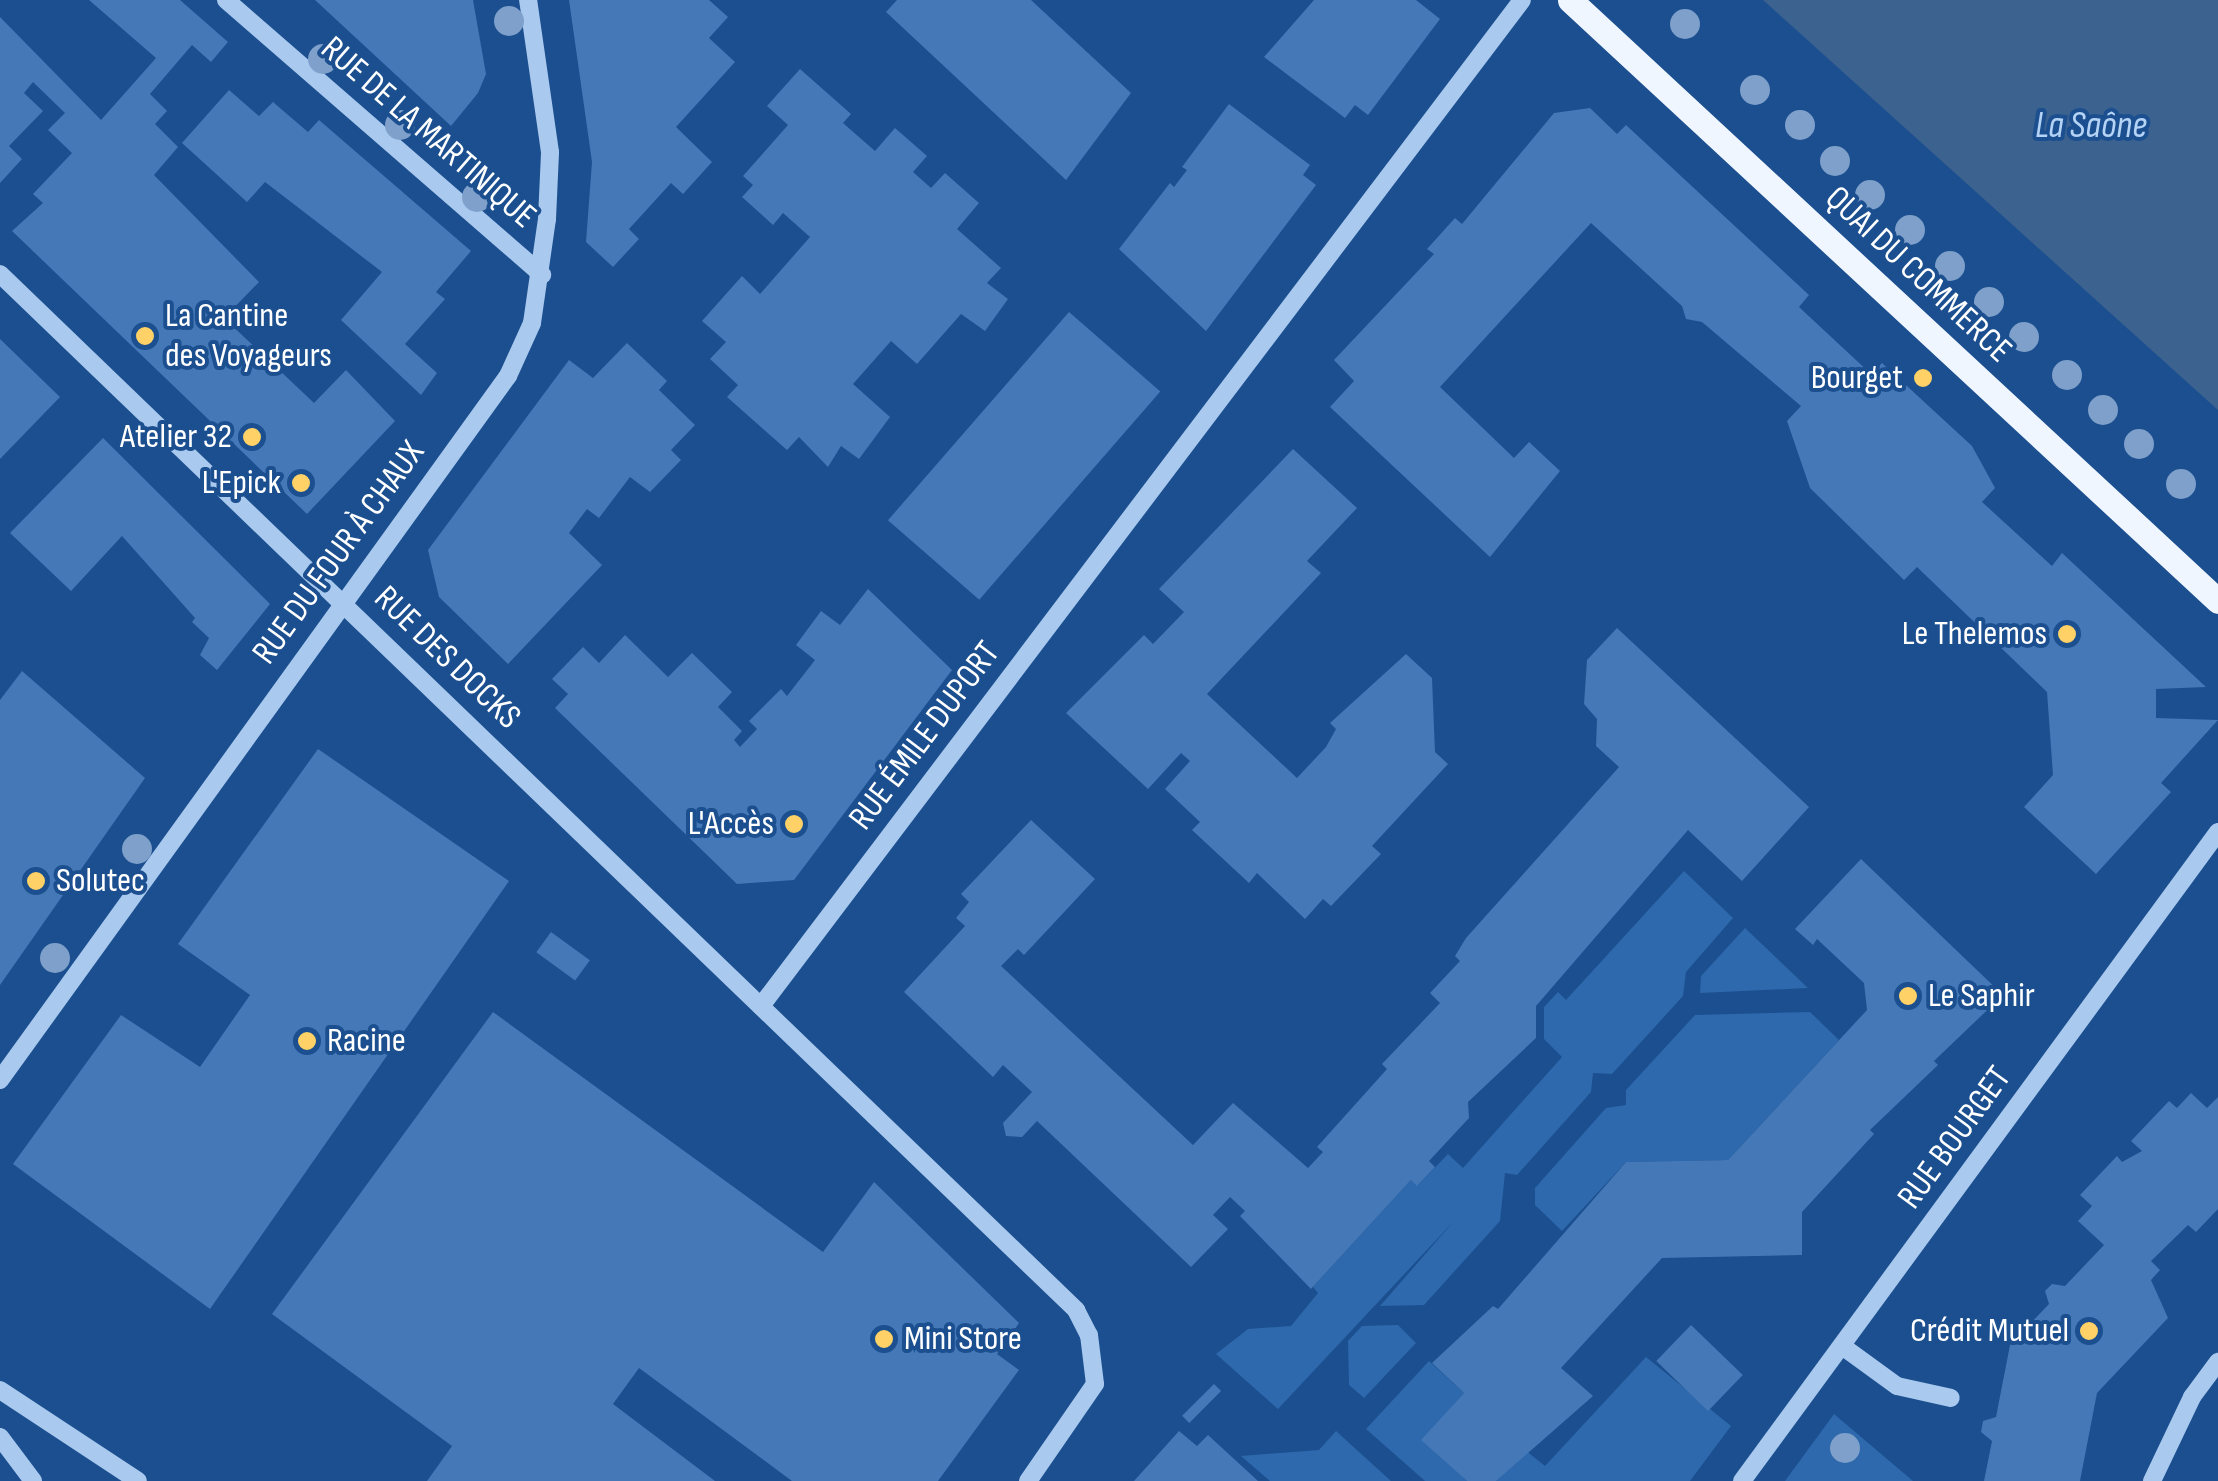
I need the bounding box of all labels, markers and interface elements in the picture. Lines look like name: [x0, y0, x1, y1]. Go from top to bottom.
street label: RUE DE LA MARTINIQUE: [312, 28, 544, 238]
water label: La Saône: [2035, 103, 2147, 149]
street label: QUAI DU COMMERCE: [1816, 178, 2020, 372]
place label: La Cantine des Voyageurs: [165, 295, 332, 377]
marker: La Cantine des Voyageurs: [134, 325, 156, 347]
place label: Bourget: [1811, 357, 1903, 399]
marker: Bourget: [1912, 367, 1934, 389]
place label: Atelier 32: [120, 416, 232, 458]
marker: Atelier 32: [241, 426, 263, 448]
street label: RUE DU FOUR À CHAUX: [244, 433, 434, 673]
place label: L'Epick: [202, 462, 281, 504]
marker: L'Epick: [290, 472, 312, 494]
street label: RUE DES DOCKS: [365, 578, 529, 738]
place label: Le Thelemos: [1902, 613, 2047, 655]
marker: Le Thelemos: [2056, 623, 2078, 645]
street label: RUE ÉMILE DUPORT: [841, 634, 1009, 838]
place label: L'Accès: [688, 803, 774, 845]
marker: L'Accès: [783, 813, 805, 835]
place label: Solutec: [56, 860, 145, 902]
marker: Solutec: [25, 870, 47, 892]
place label: Le Saphir: [1928, 975, 2035, 1017]
marker: Le Saphir: [1897, 985, 1919, 1007]
place label: Racine: [327, 1020, 406, 1062]
marker: Racine: [296, 1030, 318, 1052]
street label: RUE BOURGET: [1889, 1059, 2021, 1217]
place label: Crédit Mutuel: [1910, 1310, 2069, 1352]
place label: Mini Store: [904, 1318, 1022, 1360]
marker: Crédit Mutuel: [2078, 1320, 2100, 1342]
marker: Mini Store: [873, 1328, 895, 1350]

